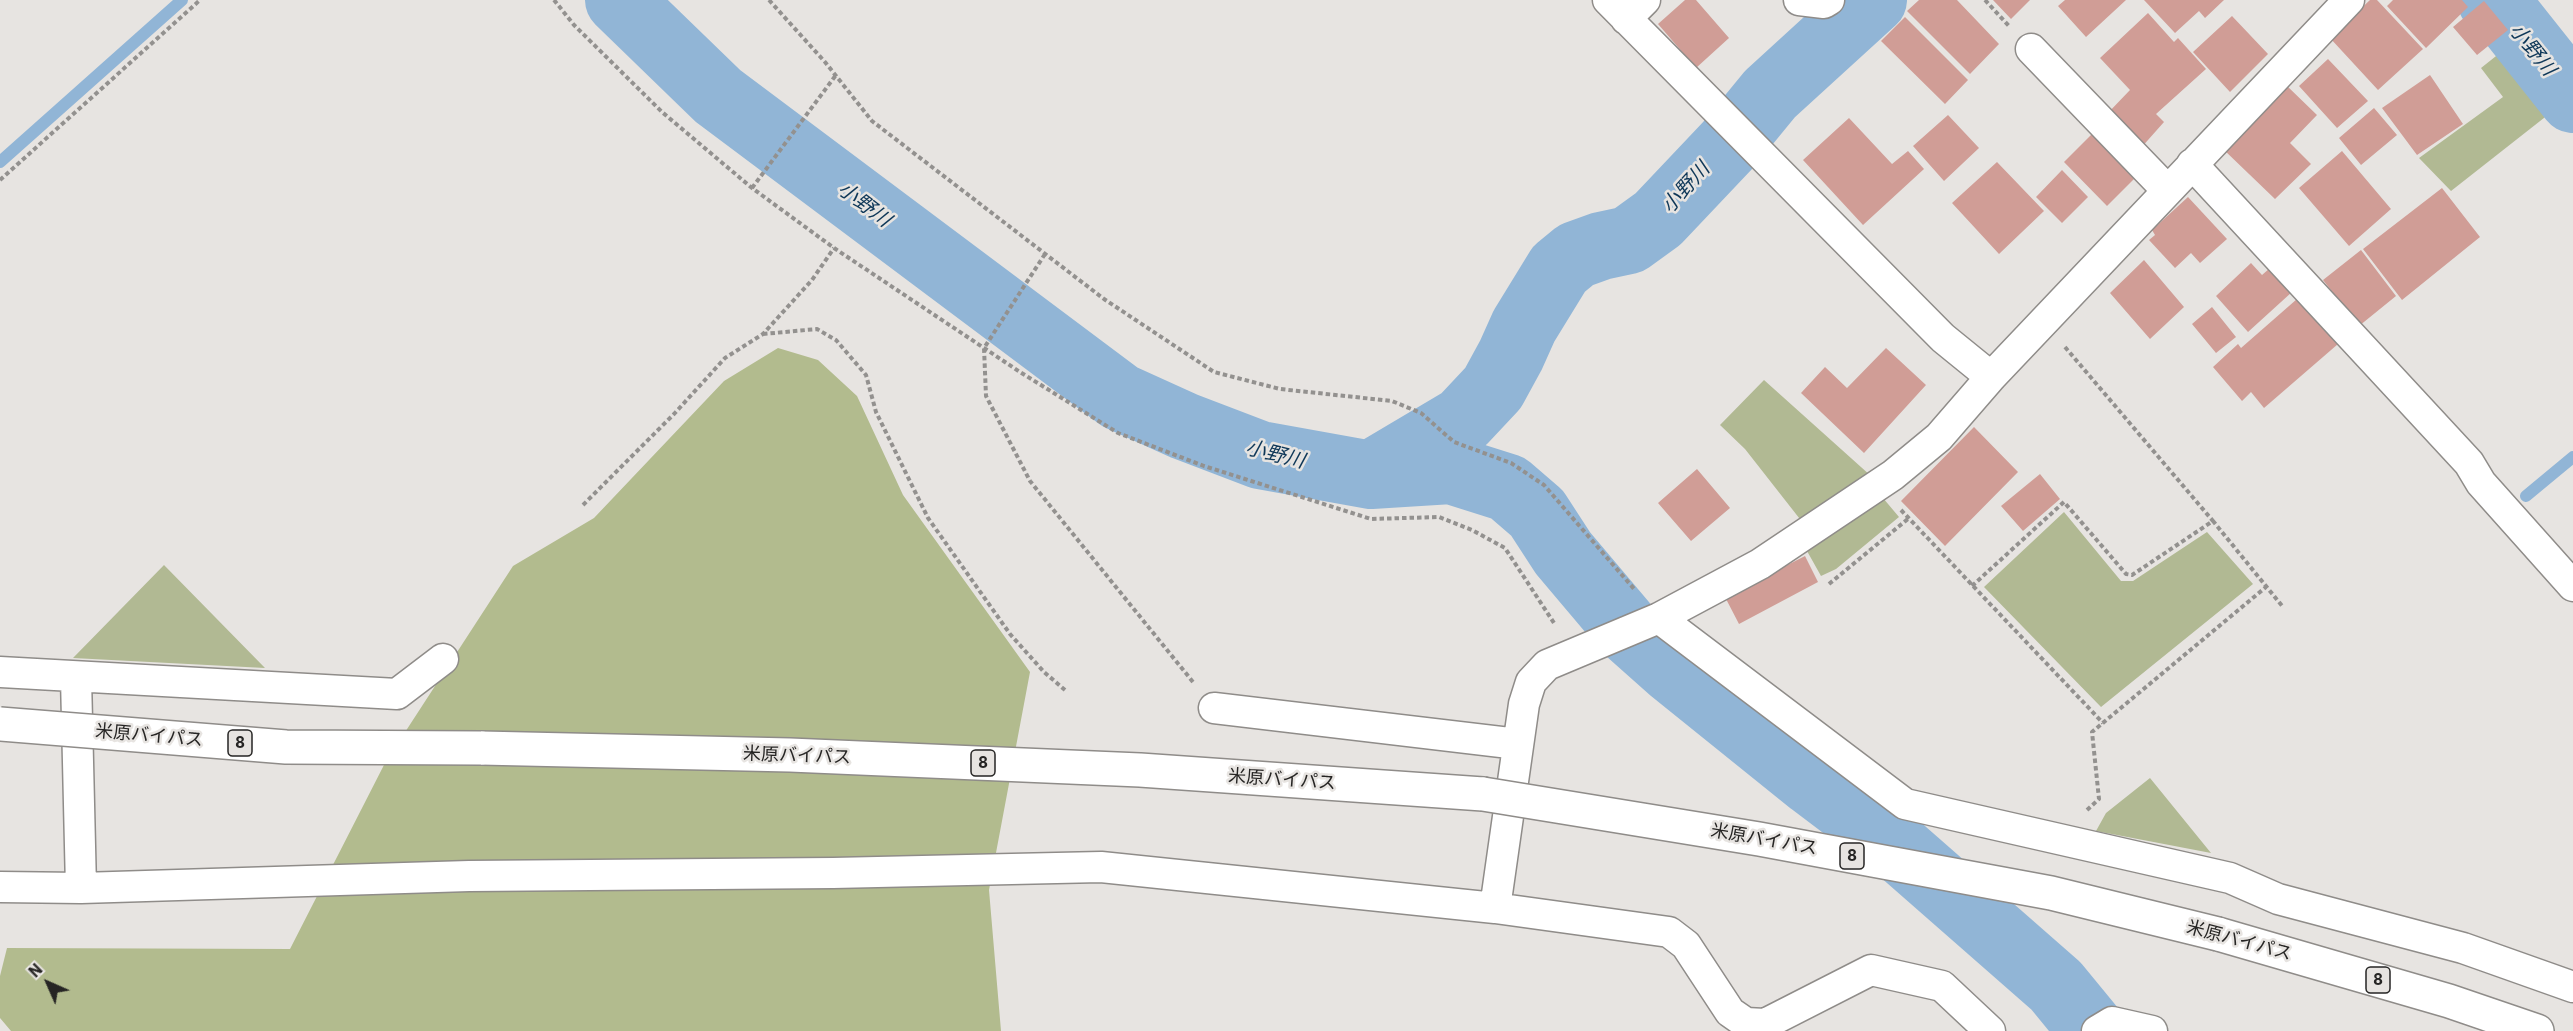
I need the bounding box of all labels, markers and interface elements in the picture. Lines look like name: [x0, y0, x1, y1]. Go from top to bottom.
water label: 小野川: [2504, 19, 2560, 81]
water label: 小野川: [1657, 158, 1715, 218]
water label: 小野川: [833, 177, 895, 233]
water label: 小野川: [1243, 436, 1307, 474]
street label: 米原バイパス: [94, 721, 204, 751]
road number: 8: [228, 730, 252, 756]
street label: 米原バイパス: [743, 743, 851, 769]
road number: 8: [971, 750, 995, 776]
street label: 米原バイパス: [1227, 765, 1337, 795]
street label: 米原バイパス: [1709, 820, 1819, 860]
road number: 8: [1840, 843, 1864, 869]
street label: 米原バイパス: [2184, 917, 2294, 965]
north arrow: [18, 953, 78, 1013]
text: N: [24, 959, 46, 981]
road number: 8: [2366, 967, 2390, 993]

